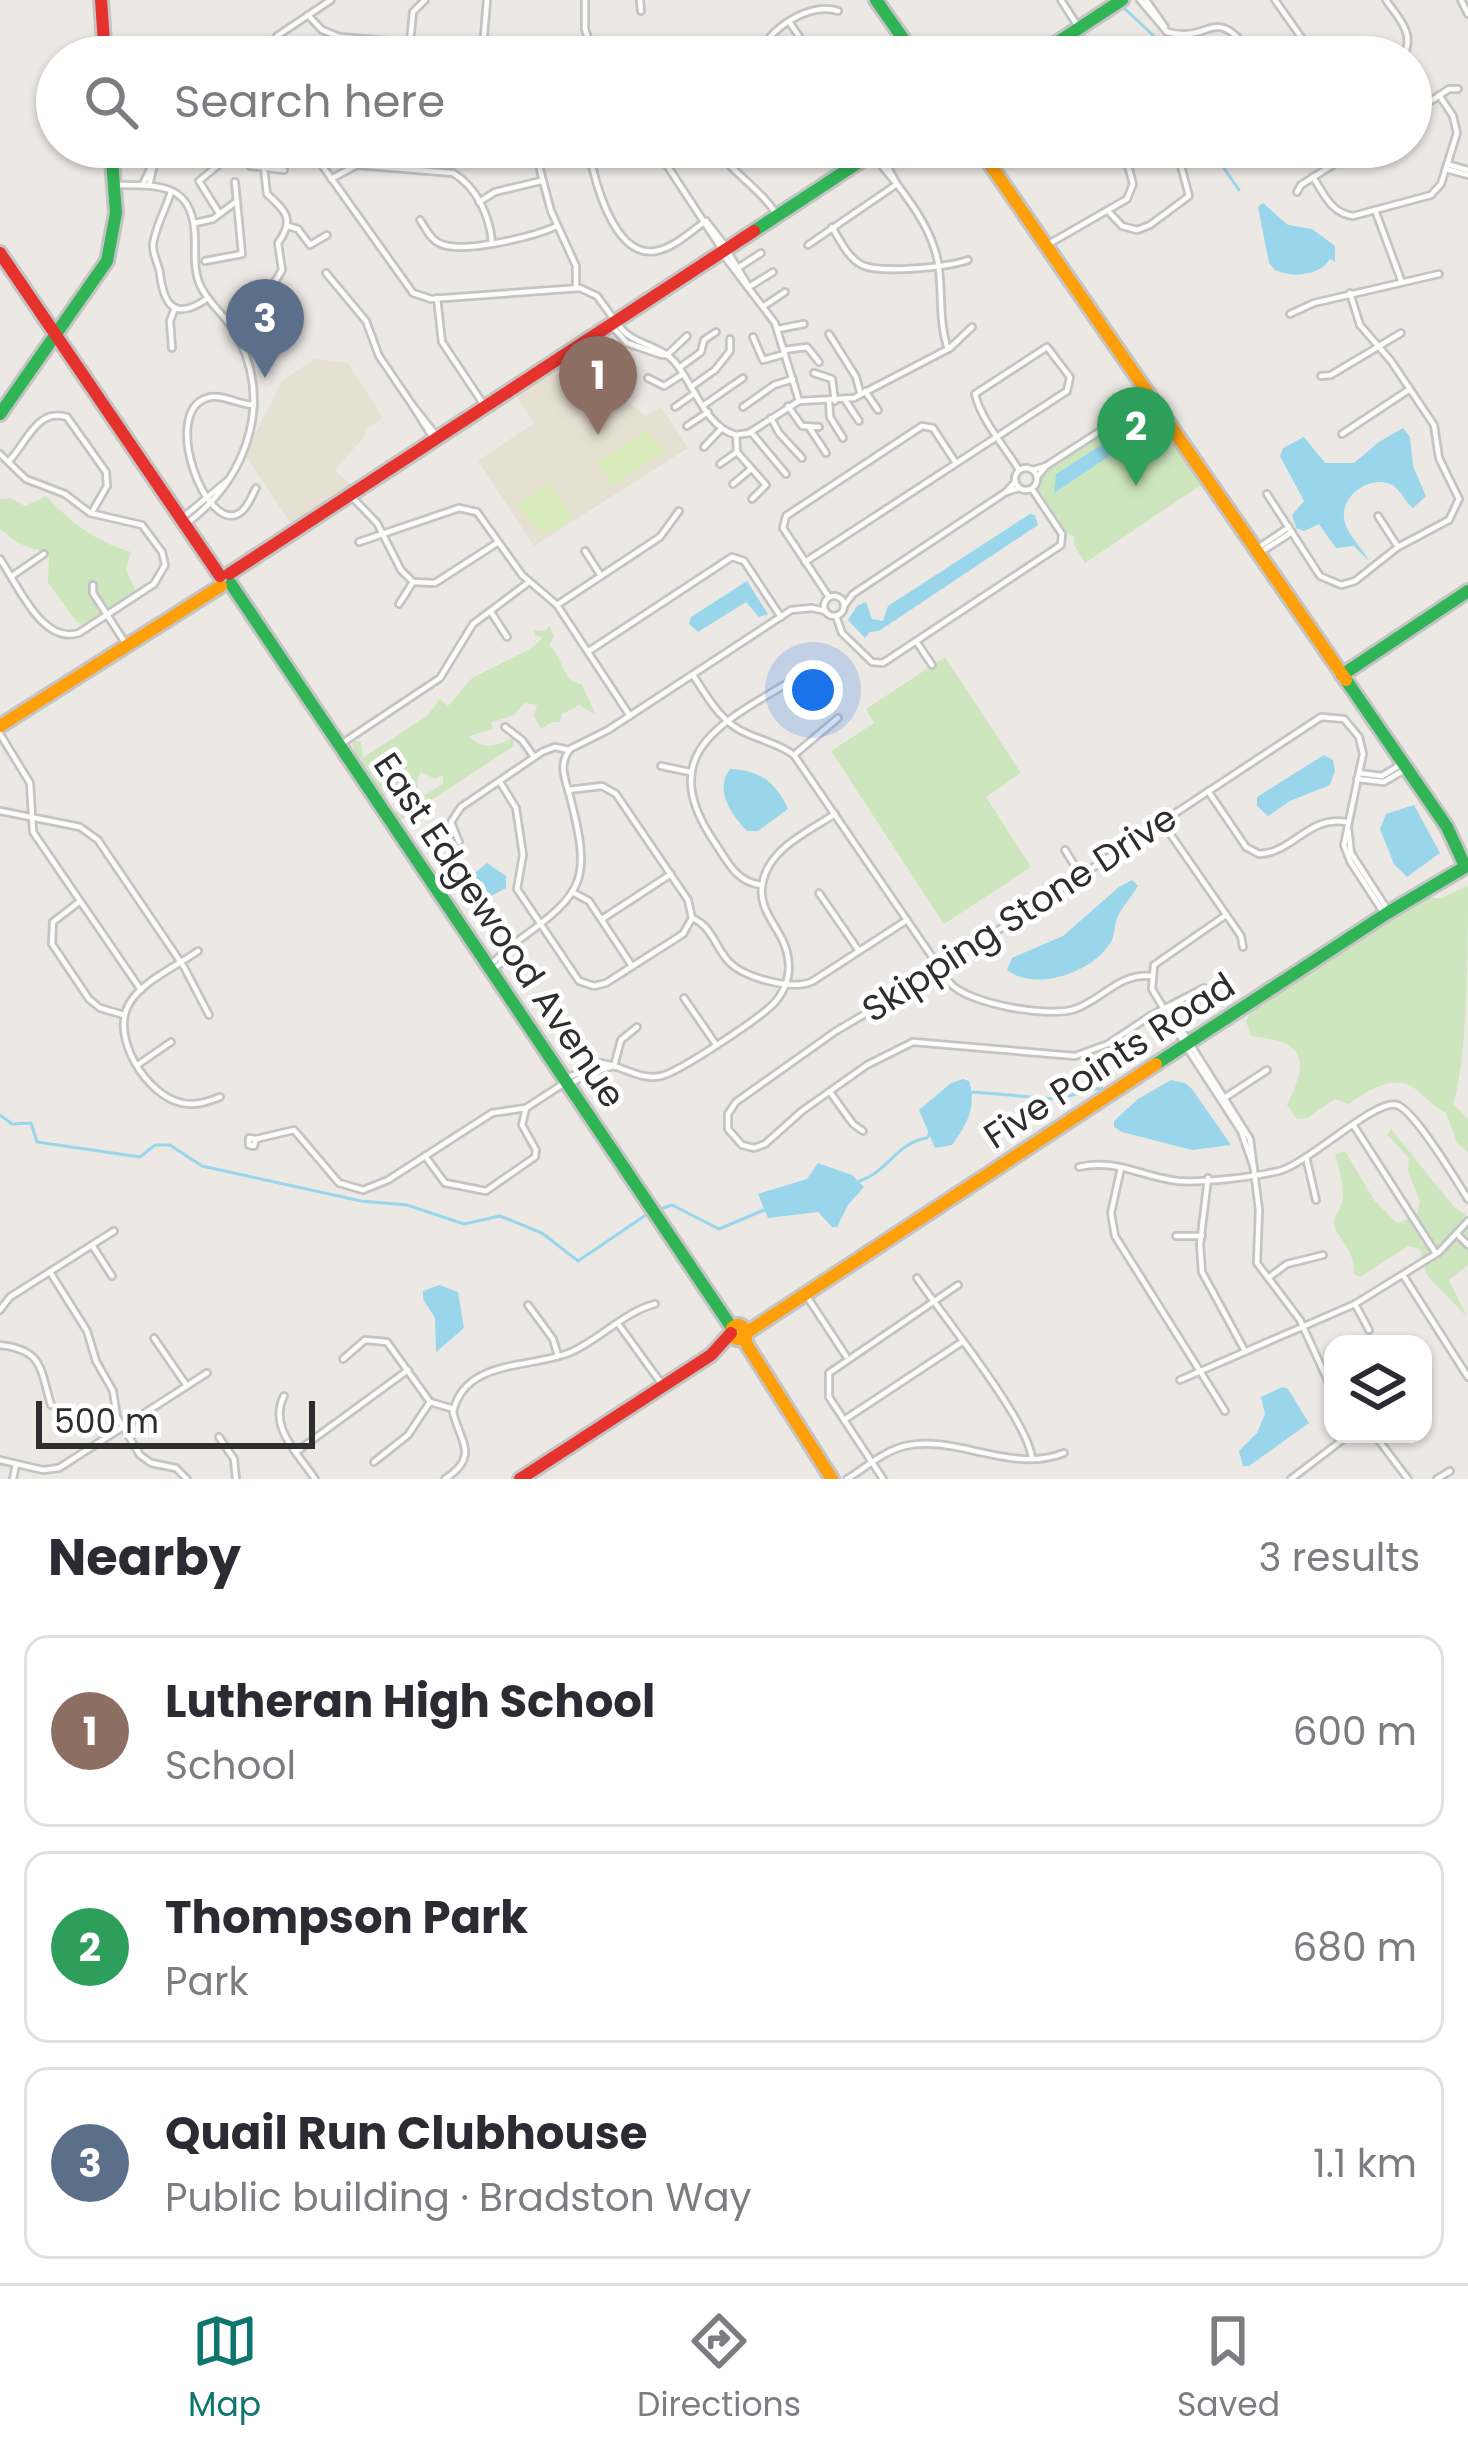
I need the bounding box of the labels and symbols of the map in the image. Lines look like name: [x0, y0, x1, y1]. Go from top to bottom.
pin: 3: [226, 279, 304, 378]
pin: 1: [559, 336, 637, 435]
pin: 2: [1097, 387, 1175, 486]
your location: [783, 660, 843, 720]
street label: East Edgewood Avenue: [361, 743, 638, 1118]
street label: Skipping Stone Drive: [852, 792, 1186, 1034]
street label: Five Points Road: [974, 960, 1245, 1161]
scale bar: [36, 1395, 315, 1448]

